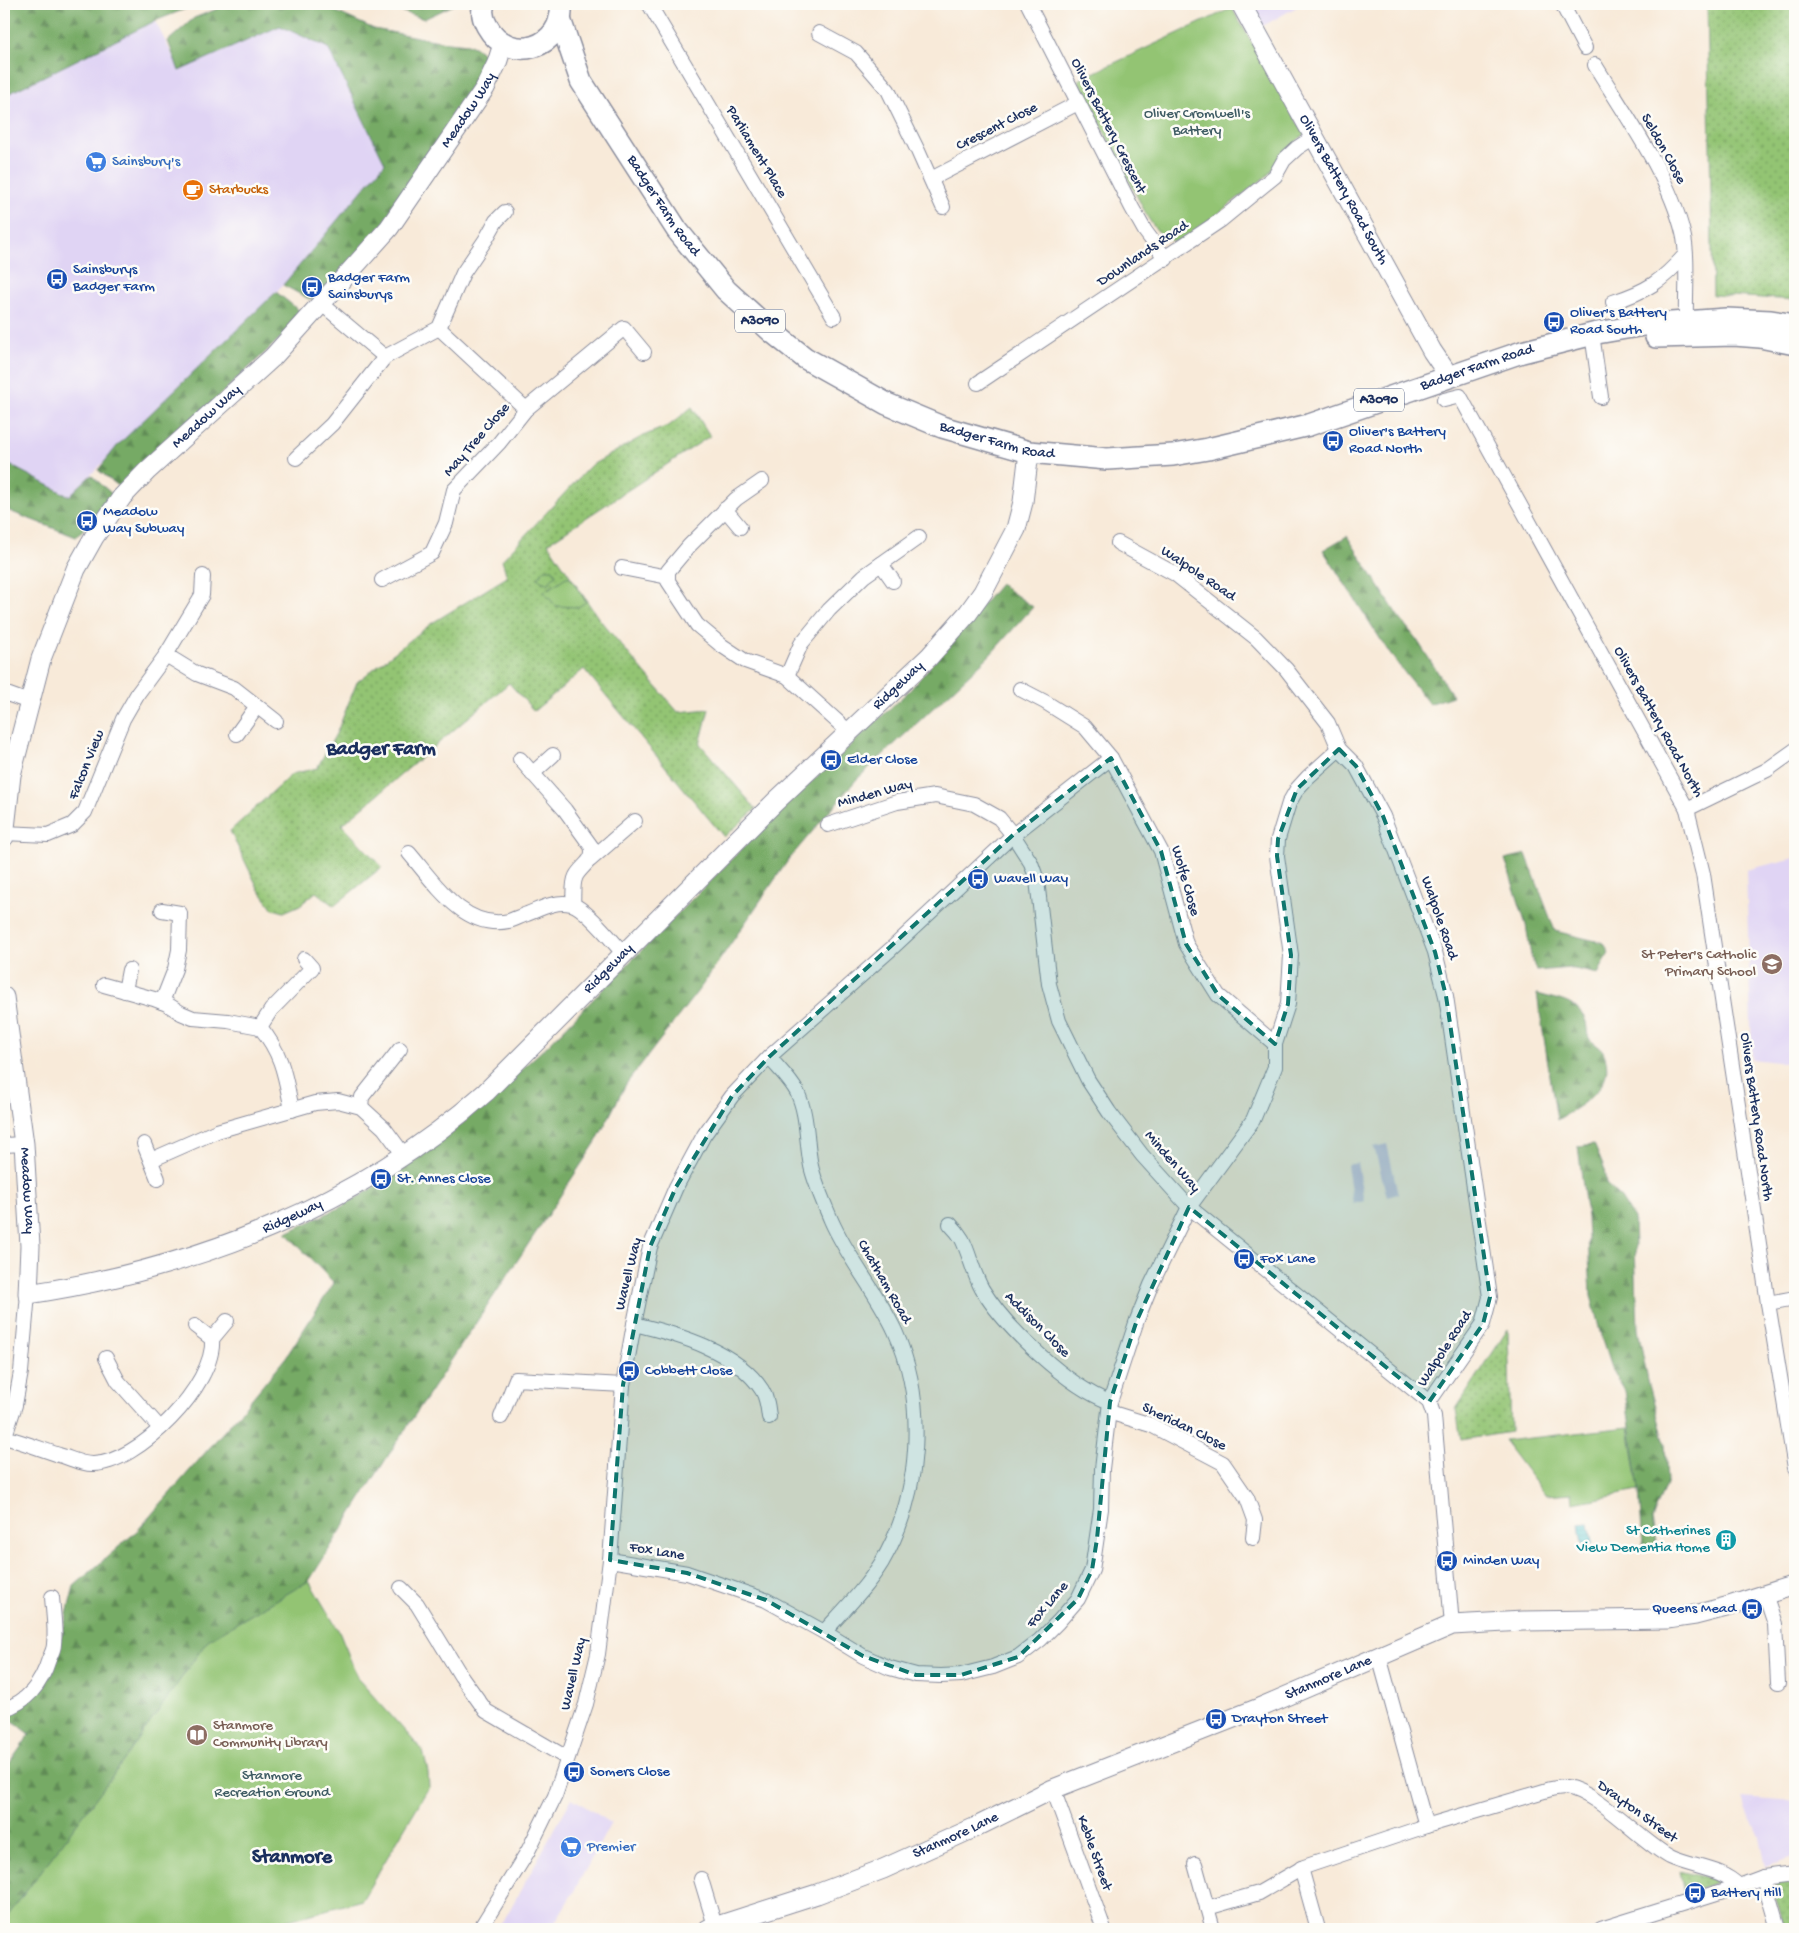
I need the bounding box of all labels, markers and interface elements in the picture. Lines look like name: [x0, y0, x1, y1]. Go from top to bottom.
street label: Olivers Battery Crescent: [1066, 55, 1151, 198]
street label: Meadow Way: [437, 69, 500, 152]
street label: Crescent Close: [953, 99, 1041, 155]
street label: Parliament Place: [721, 102, 791, 202]
park label: Oliver Cromwell's Battery: [1144, 105, 1250, 140]
street label: Olivers Battery Road South: [1295, 111, 1392, 268]
street label: Seldon Close: [1636, 111, 1690, 188]
supermarket icon: Sainsbury's: [84, 150, 108, 174]
street label: Badger Farm Road: [622, 151, 705, 261]
place label: Sainsbury's: [112, 153, 181, 171]
cafe icon: Starbucks: [181, 178, 205, 202]
place label: Starbucks: [209, 181, 268, 199]
street label: Downlands Road: [1093, 216, 1193, 292]
place label: Sainsburys Badger Farm: [72, 261, 155, 296]
bus stop icon: Sainsburys Badger Farm: [45, 267, 69, 291]
place label: Badger Farm Sainsburys: [327, 269, 410, 304]
bus stop icon: Badger Farm Sainsburys: [300, 275, 324, 299]
place label: Oliver's Battery Road South: [1570, 304, 1667, 339]
road number: A3090: [735, 310, 785, 332]
bus stop icon: Oliver's Battery Road South: [1542, 310, 1566, 334]
street label: Badger Farm Road: [1417, 340, 1537, 395]
street label: Meadow Way: [169, 381, 245, 453]
road number: A3090: [1354, 388, 1404, 412]
street label: May Tree Close: [440, 399, 514, 481]
street label: Badger Farm Road: [936, 417, 1056, 463]
place label: Oliver's Battery Road North: [1349, 423, 1446, 458]
bus stop icon: Oliver's Battery Road North: [1321, 429, 1345, 453]
place label: Meadow Way Subway: [103, 503, 185, 538]
bus stop icon: Meadow Way Subway: [75, 509, 99, 533]
street label: Walpole Road: [1157, 542, 1240, 606]
street label: Olivers Battery Road North: [1609, 643, 1707, 801]
street label: Ridgeway: [869, 657, 928, 714]
street label: Falcon View: [64, 727, 109, 804]
district label: Badger Farm: [325, 739, 436, 762]
bus stop icon: Elder Close: [819, 748, 843, 772]
place label: Elder Close: [847, 751, 918, 769]
street label: Minden Way: [836, 775, 915, 813]
street label: Wolfe Close: [1166, 844, 1204, 918]
bus stop icon: Wavell Way: [966, 867, 990, 891]
place label: Wavell Way: [994, 870, 1069, 888]
street label: Walpole Road: [1416, 874, 1462, 963]
street label: Ridgeway: [580, 940, 638, 998]
place label: St Peter's Catholic Primary School: [1641, 946, 1757, 981]
school or university icon: St Peter's Catholic Primary School: [1760, 952, 1784, 976]
street label: Olivers Battery Road North: [1735, 1032, 1777, 1202]
street label: Minden Way: [1140, 1127, 1204, 1197]
street label: Meadow Way: [15, 1147, 38, 1235]
bus stop icon: St. Annes Close: [369, 1167, 393, 1191]
place label: St. Annes Close: [397, 1170, 491, 1188]
street label: Ridgeway: [260, 1195, 326, 1238]
street label: Wavell Way: [611, 1235, 647, 1312]
street label: Chatham Road: [853, 1237, 916, 1328]
bus stop icon: Fox Lane: [1232, 1247, 1256, 1271]
place label: Fox Lane: [1259, 1250, 1316, 1268]
street label: Addison Close: [1000, 1288, 1074, 1362]
street label: Walpole Road: [1414, 1307, 1477, 1390]
bus stop icon: Cobbett Close: [617, 1359, 641, 1383]
place label: Cobbett Close: [645, 1362, 733, 1380]
street label: Sheridan Close: [1139, 1399, 1229, 1455]
place label: St Catherines View Dementia Home: [1575, 1522, 1710, 1557]
building icon: St Catherines View Dementia Home: [1714, 1528, 1738, 1552]
street label: Fox Lane: [627, 1539, 686, 1565]
bus stop icon: Minden Way: [1435, 1549, 1459, 1573]
place label: Minden Way: [1463, 1552, 1540, 1570]
street label: Fox Lane: [1023, 1578, 1073, 1633]
bus stop icon: Queens Mead: [1740, 1597, 1764, 1621]
place label: Queens Mead: [1652, 1600, 1737, 1618]
street label: Wavell Way: [557, 1635, 591, 1712]
street label: Stanmore Lane: [1283, 1651, 1375, 1705]
bus stop icon: Drayton Street: [1204, 1707, 1228, 1731]
place label: Drayton Street: [1231, 1710, 1329, 1728]
place label: Stanmore Community Library: [213, 1717, 328, 1752]
library icon: Stanmore Community Library: [185, 1723, 209, 1747]
bus stop icon: Somers Close: [562, 1760, 586, 1784]
place label: Somers Close: [590, 1763, 670, 1781]
park label: Stanmore Recreation Ground: [214, 1767, 331, 1802]
street label: Drayton Street: [1592, 1776, 1682, 1848]
street label: Stanmore Lane: [910, 1808, 1002, 1863]
street label: Keble Street: [1072, 1813, 1117, 1895]
supermarket icon: Premier: [559, 1835, 583, 1859]
place label: Premier: [586, 1838, 637, 1856]
district label: Stanmore: [252, 1847, 333, 1870]
bus stop icon: Battery Hill: [1683, 1881, 1707, 1905]
place label: Battery Hill: [1710, 1884, 1782, 1902]

